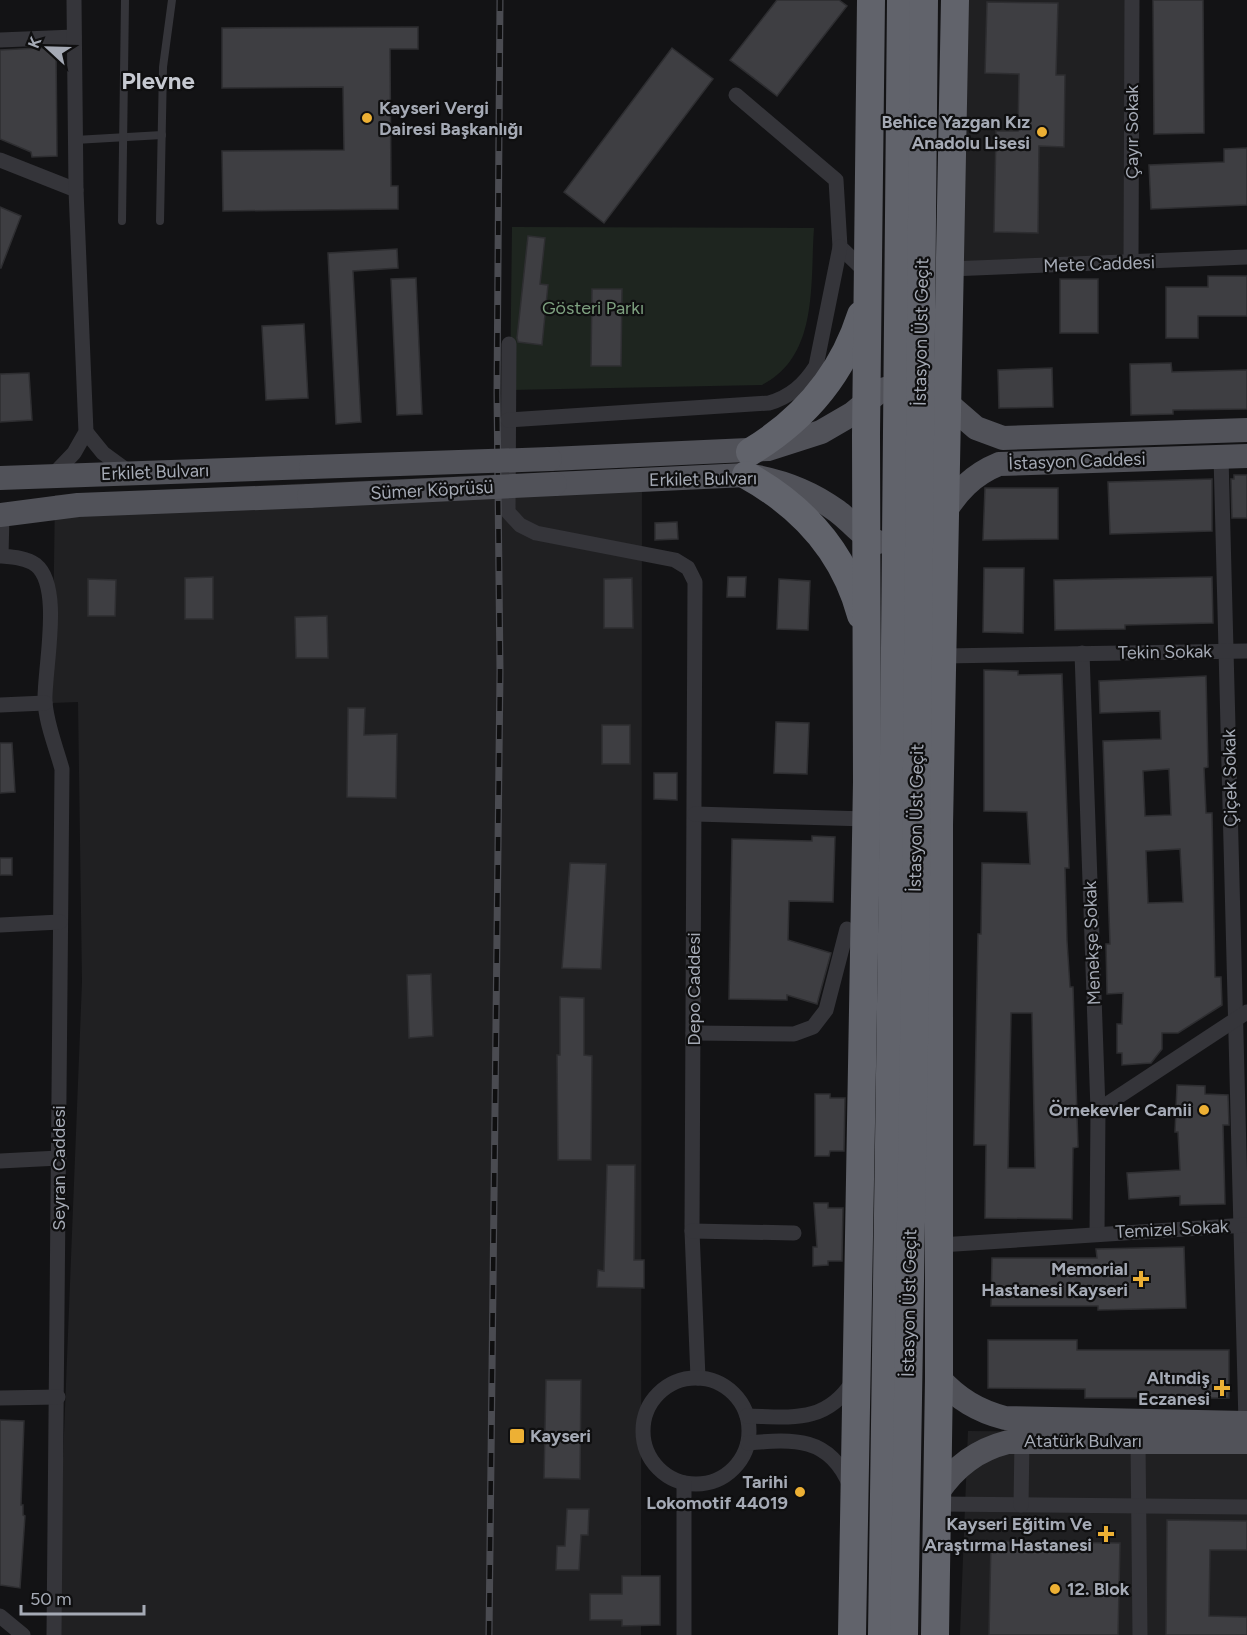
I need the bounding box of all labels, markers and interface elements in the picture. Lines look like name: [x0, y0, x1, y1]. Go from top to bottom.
north arrow: [18, 18, 78, 78]
text: K: [24, 34, 45, 51]
district label: Plevne: [121, 66, 195, 95]
street label: Çayır Sokak: [1121, 85, 1143, 179]
place label: Kayseri Vergi Dairesi Başkanlığı: [379, 97, 523, 140]
marker: Kayseri Vergi Dairesi Başkanlığı: [360, 111, 374, 125]
place label: Behice Yazgan Kız Anadolu Lisesi: [881, 111, 1030, 154]
marker: Behice Yazgan Kız Anadolu Lisesi: [1035, 125, 1049, 139]
street label: Mete Caddesi: [1043, 251, 1155, 277]
street label: İstasyon Üst Geçit: [909, 257, 933, 406]
park label: Gösteri Parkı: [542, 297, 644, 319]
street label: İstasyon Caddesi: [1008, 448, 1146, 474]
street label: Erkilet Bulvarı: [101, 459, 209, 485]
street label: Erkilet Bulvarı: [649, 467, 757, 491]
street label: Sümer Köprüsü: [370, 476, 494, 504]
street label: Tekin Sokak: [1118, 640, 1212, 664]
street label: Çiçek Sokak: [1218, 729, 1242, 827]
street label: İstasyon Üst Geçit: [904, 743, 928, 892]
street label: Menekşe Sokak: [1079, 880, 1105, 1006]
street label: Depo Caddesi: [683, 932, 705, 1046]
place label: Örnekevler Camii: [1049, 1099, 1192, 1121]
marker: Örnekevler Camii: [1197, 1103, 1211, 1117]
street label: Seyran Caddesi: [48, 1105, 70, 1231]
street label: Temizel Sokak: [1115, 1215, 1229, 1243]
street label: İstasyon Üst Geçit: [897, 1228, 921, 1377]
place label: Memorial Hastanesi Kayseri: [981, 1258, 1128, 1301]
marker: Memorial Hastanesi Kayseri: [1132, 1270, 1150, 1288]
place label: Altındiş Eczanesi: [1138, 1367, 1210, 1410]
marker: Altındiş Eczanesi: [1215, 1381, 1229, 1395]
place label: Kayseri: [530, 1425, 591, 1447]
marker: Kayseri: [508, 1427, 526, 1445]
street label: Atatürk Bulvarı: [1024, 1430, 1142, 1452]
place label: Tarihi Lokomotif 44019: [646, 1471, 788, 1514]
marker: Tarihi Lokomotif 44019: [793, 1485, 807, 1499]
place label: Kayseri Eğitim Ve Araştırma Hastanesi: [924, 1513, 1092, 1556]
marker: Kayseri Eğitim Ve Araştırma Hastanesi: [1097, 1525, 1115, 1543]
scale bar: [21, 1578, 144, 1616]
place label: 12. Blok: [1067, 1578, 1130, 1600]
marker: 12. Blok: [1048, 1582, 1062, 1596]
text: 50 m: [30, 1588, 72, 1610]

